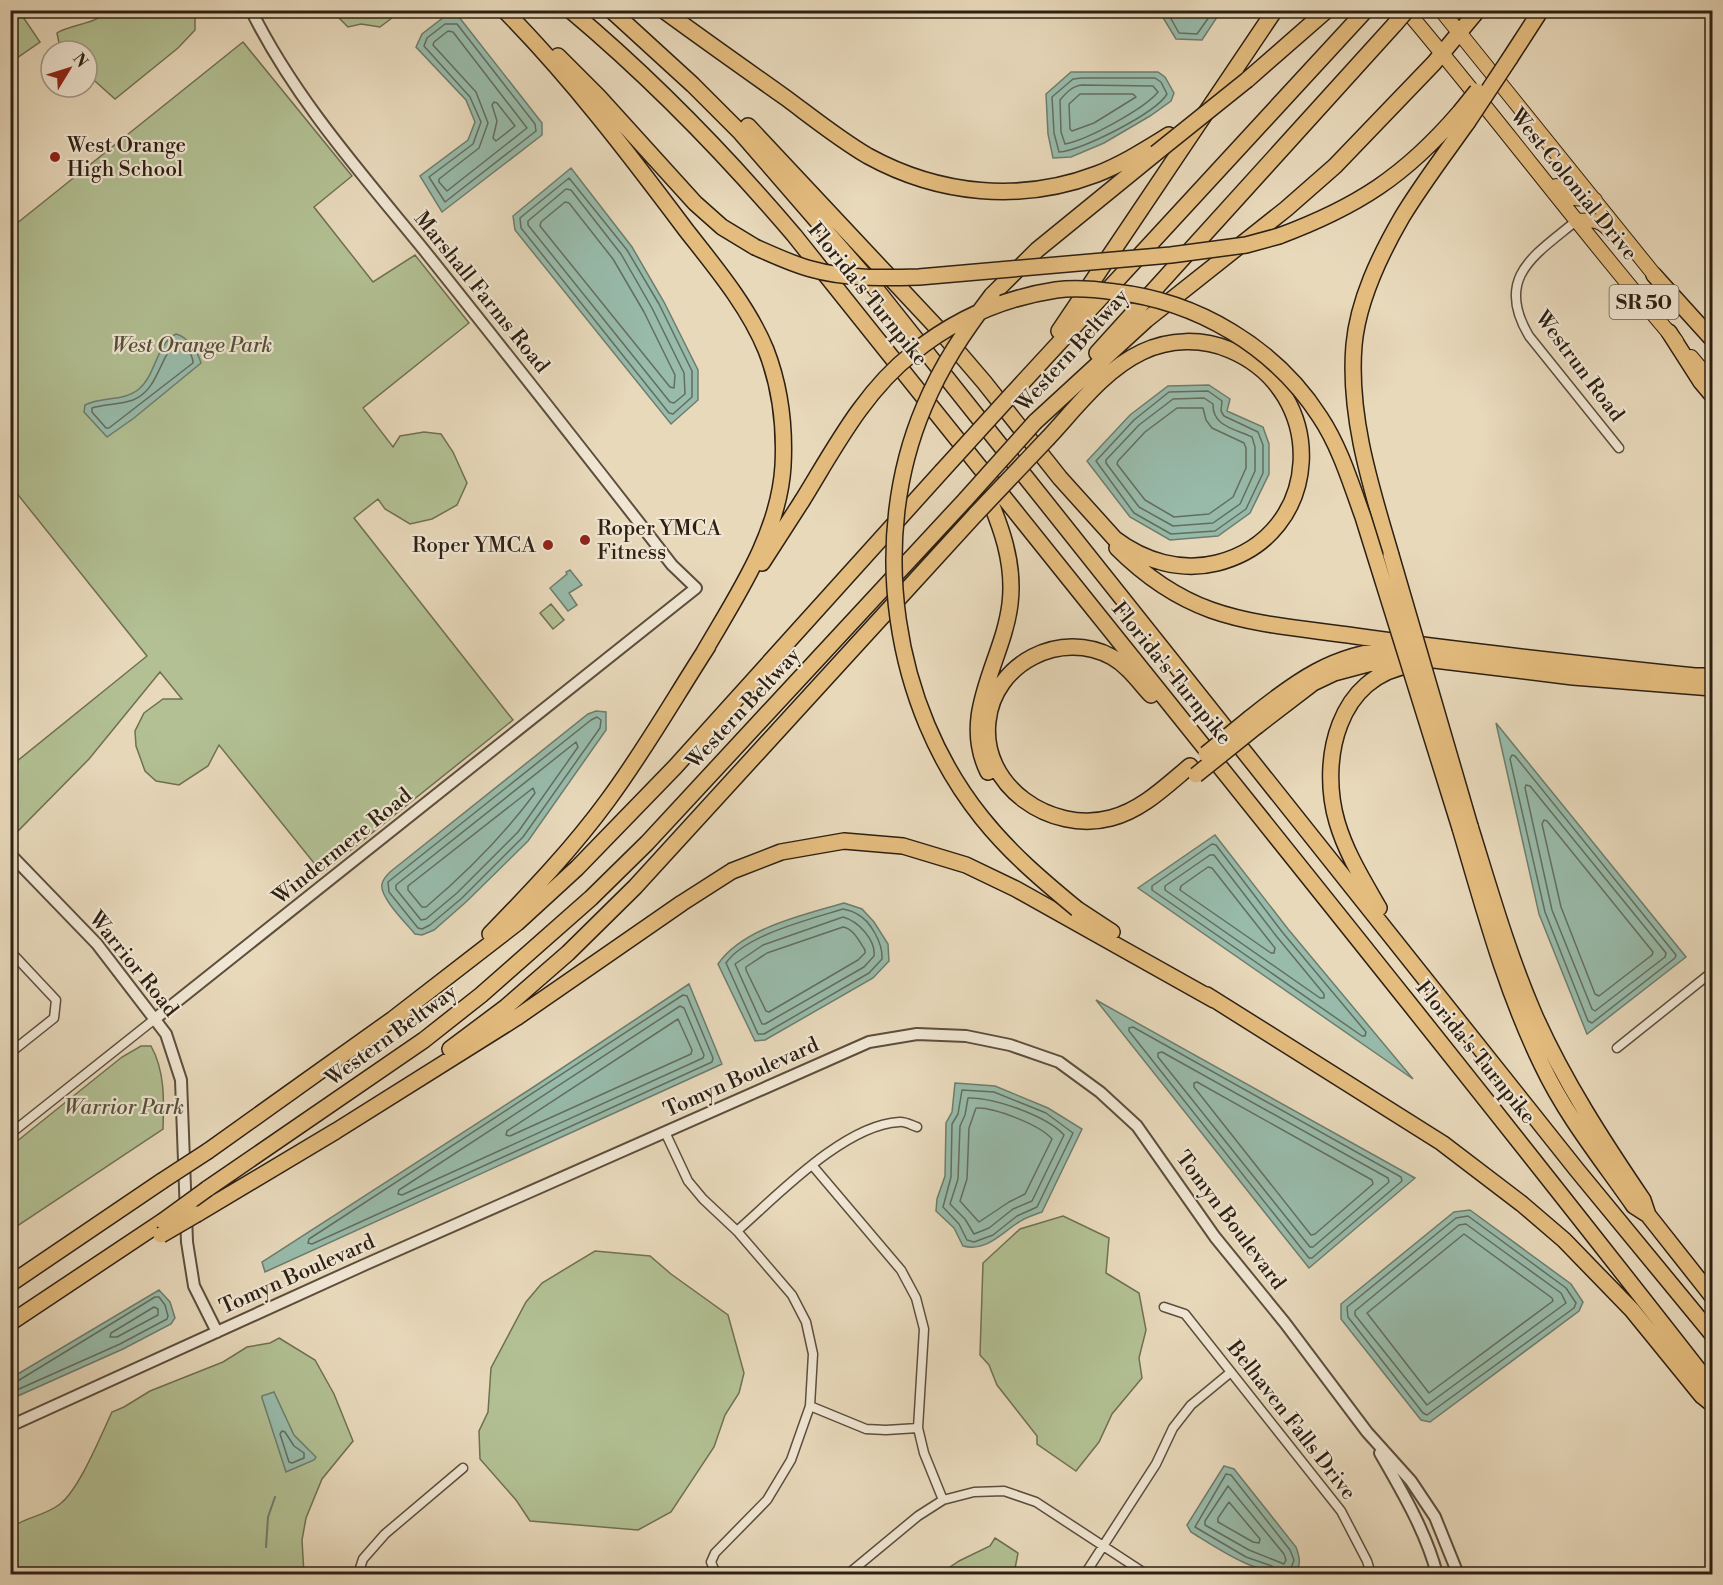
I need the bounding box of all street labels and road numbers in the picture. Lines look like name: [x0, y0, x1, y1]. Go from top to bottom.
street label: West Colonial Drive: [1503, 103, 1642, 266]
street label: Marshall Farms Road: [408, 207, 554, 379]
street label: Florida's Turnpike: [802, 218, 933, 371]
street label: Western Beltway: [1010, 283, 1135, 418]
road number: SR 50: [1610, 285, 1678, 319]
street label: Westrun Road: [1528, 305, 1629, 427]
street label: Florida's Turnpike: [1106, 597, 1237, 750]
street label: Western Beltway: [680, 642, 807, 775]
street label: Windermere Road: [267, 783, 417, 911]
street label: Warrior Road: [82, 906, 184, 1023]
street label: Florida's Turnpike: [1410, 976, 1541, 1129]
street label: Western Beltway: [320, 979, 463, 1093]
street label: Tomyn Boulevard: [660, 1032, 823, 1124]
street label: Tomyn Boulevard: [1170, 1146, 1291, 1295]
street label: Tomyn Boulevard: [216, 1229, 379, 1321]
street label: Belhaven Falls Drive: [1220, 1335, 1361, 1505]

